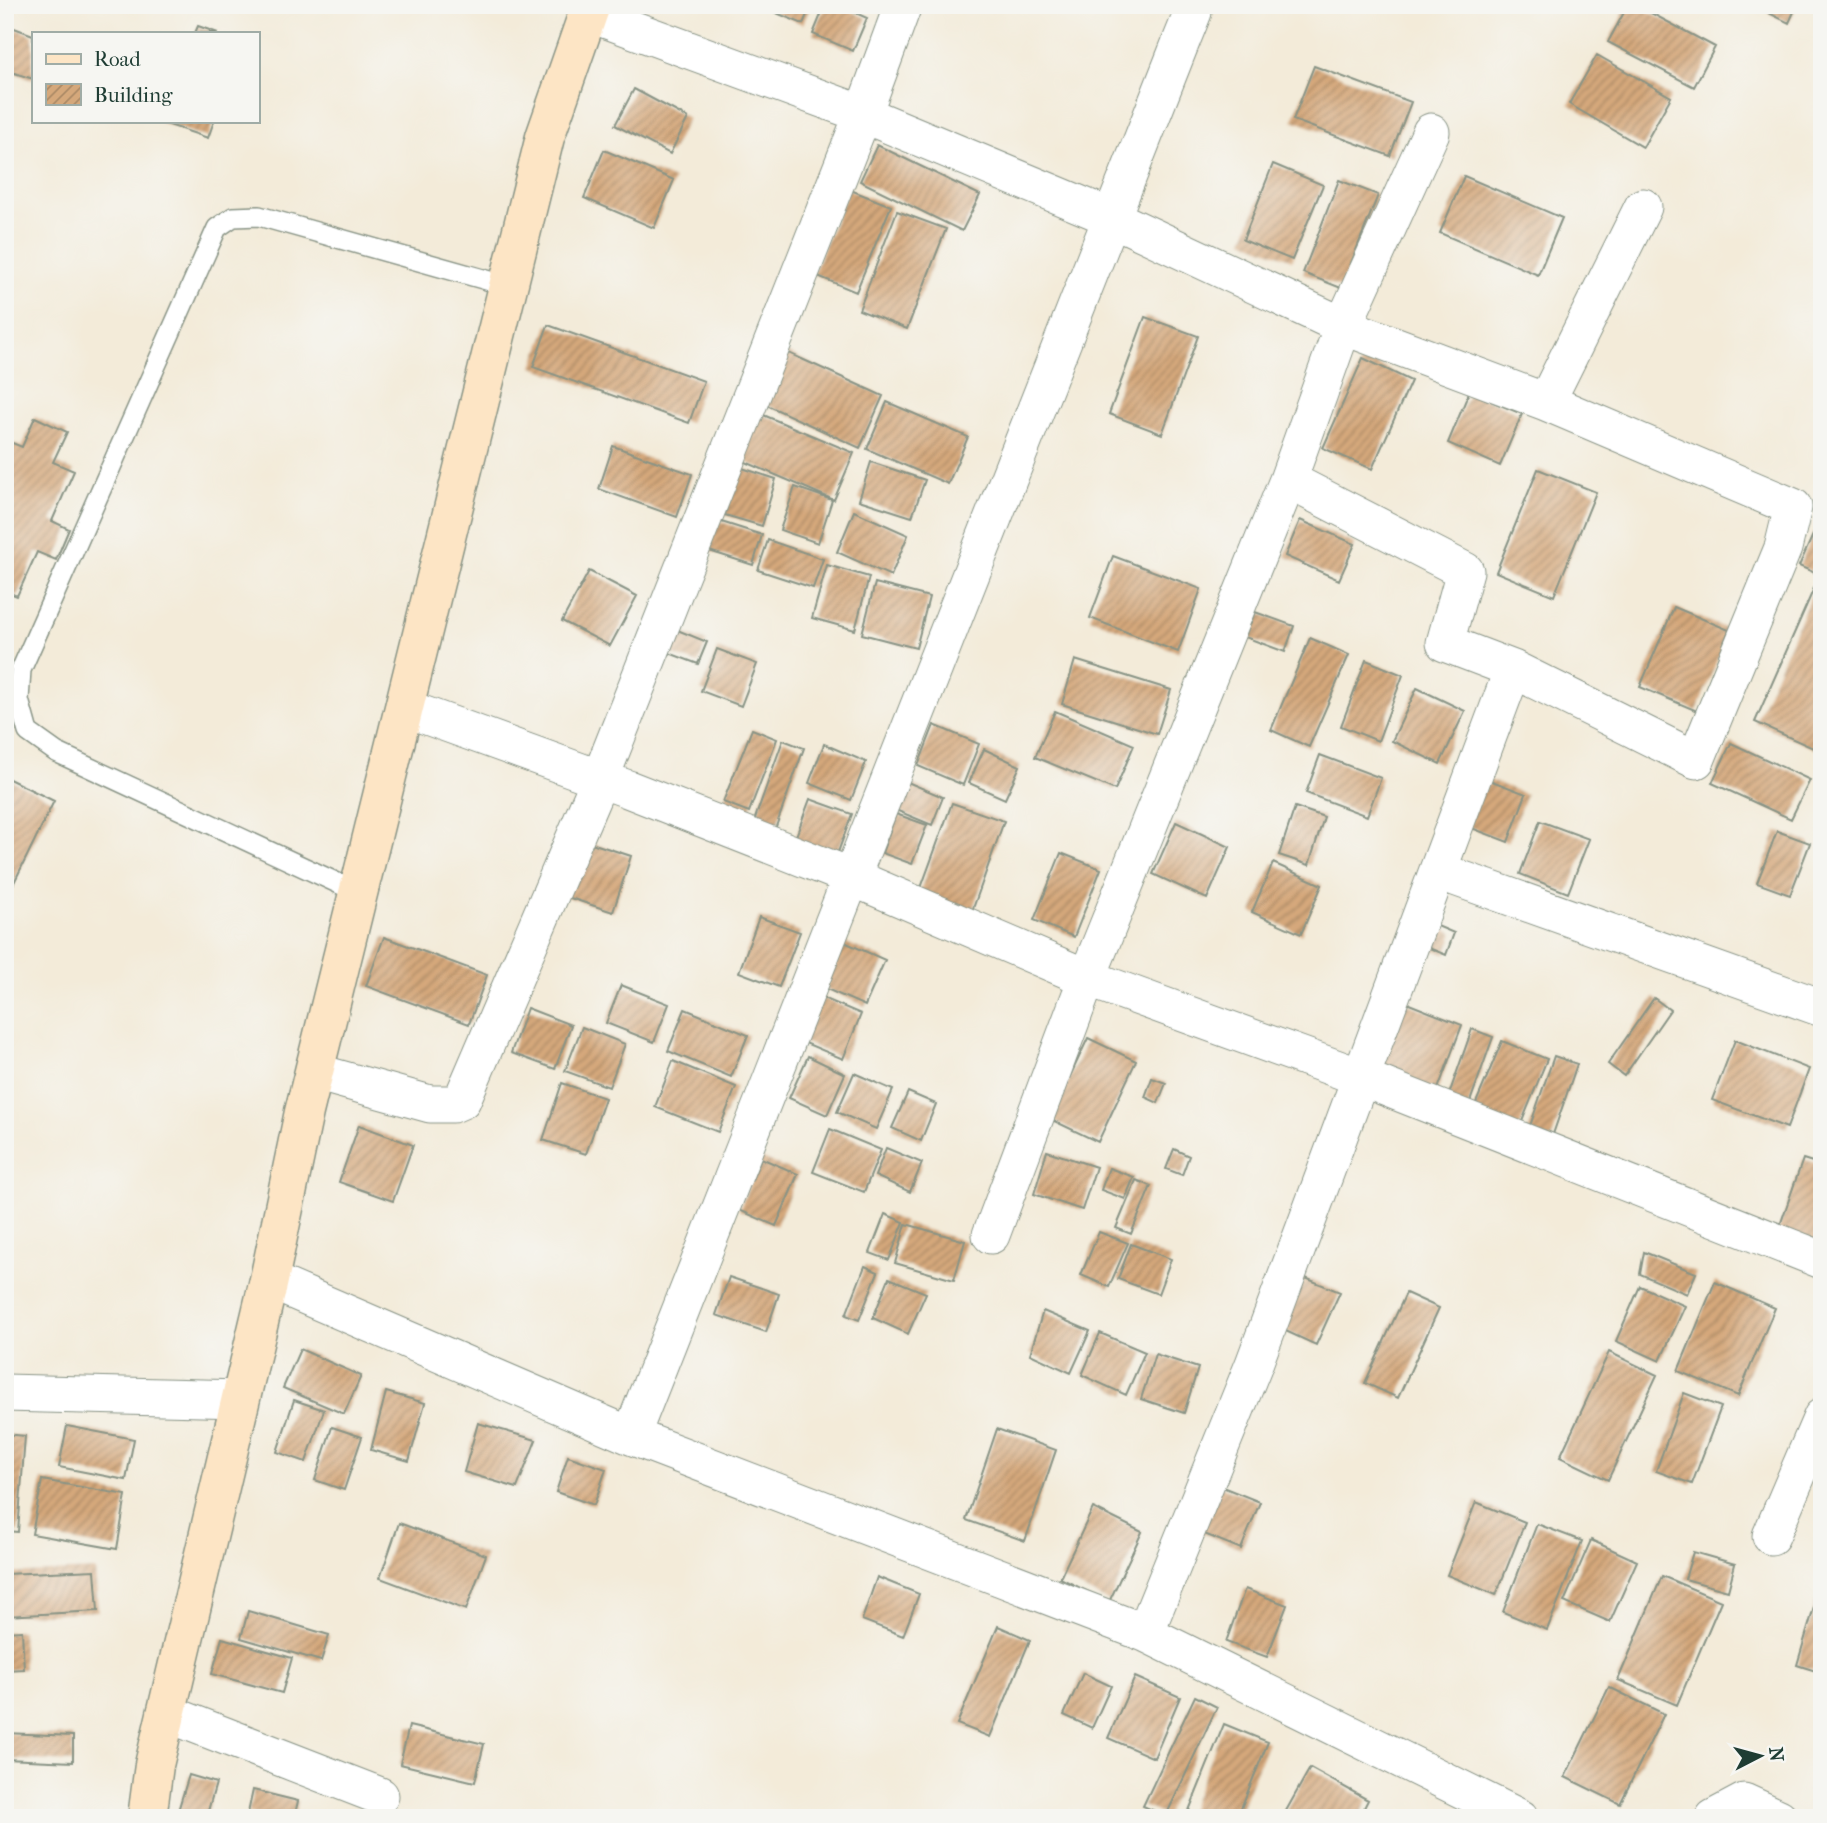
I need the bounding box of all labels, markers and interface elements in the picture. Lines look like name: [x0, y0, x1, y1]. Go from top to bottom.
legend: [32, 32, 259, 122]
text: Road: [94, 47, 141, 71]
text: Building: [94, 83, 173, 107]
north arrow: [1726, 1722, 1796, 1792]
text: N: [1764, 1746, 1788, 1763]

